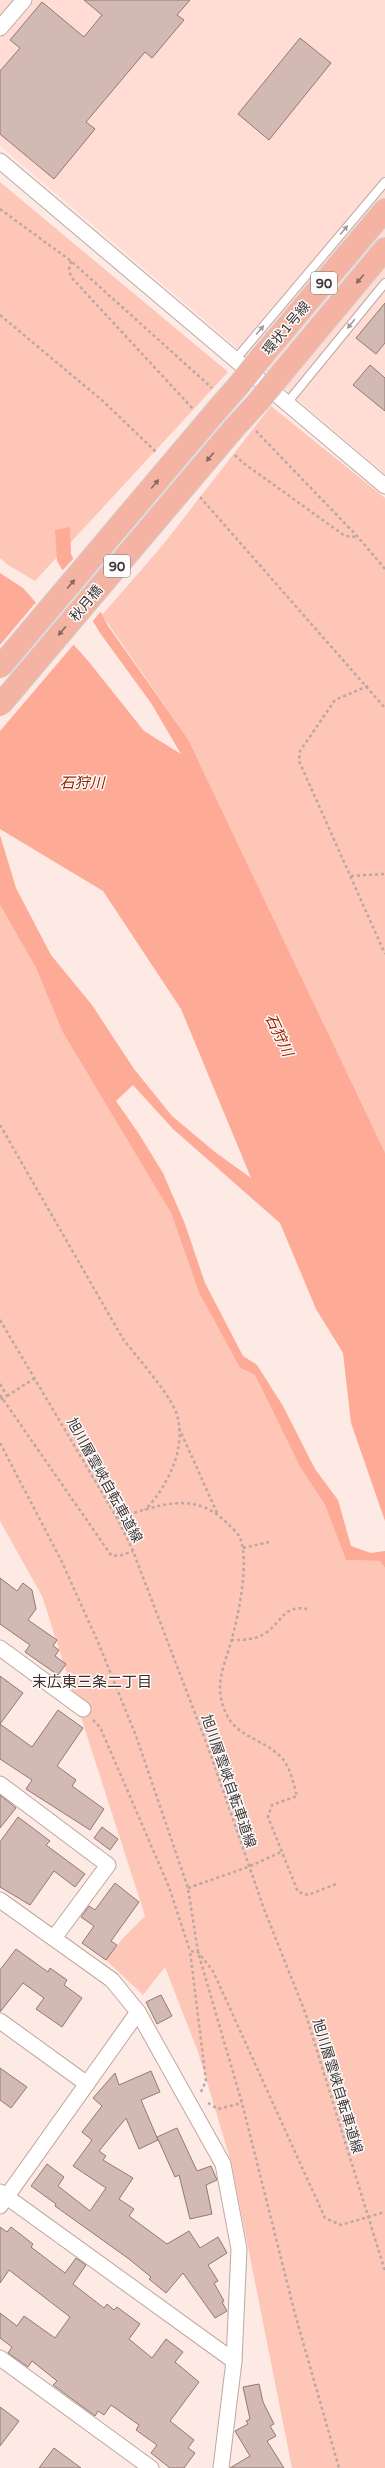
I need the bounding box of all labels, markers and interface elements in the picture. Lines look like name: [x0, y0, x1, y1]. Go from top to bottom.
one-way arrow: [340, 225, 349, 236]
road number: 90: [311, 272, 337, 294]
one-way arrow: [356, 273, 365, 284]
street label: 環状1号線: [259, 298, 314, 359]
one-way arrow: [347, 318, 356, 329]
one-way arrow: [256, 324, 265, 335]
one-way arrow: [205, 452, 214, 462]
one-way arrow: [150, 479, 159, 490]
road number: 90: [104, 555, 130, 577]
one-way arrow: [66, 578, 75, 589]
street label: 秋月橋: [66, 582, 106, 625]
one-way arrow: [58, 626, 67, 636]
water label: 石狩川: [59, 774, 106, 792]
water label: 石狩川: [261, 1011, 298, 1061]
street label: 旭川層雲峡自転車道線: [63, 1415, 146, 1546]
district label: 末広東三条二丁目: [32, 1673, 152, 1691]
street label: 旭川層雲峡自転車道線: [198, 1712, 259, 1850]
street label: 旭川層雲峡自転車道線: [309, 2017, 366, 2156]

